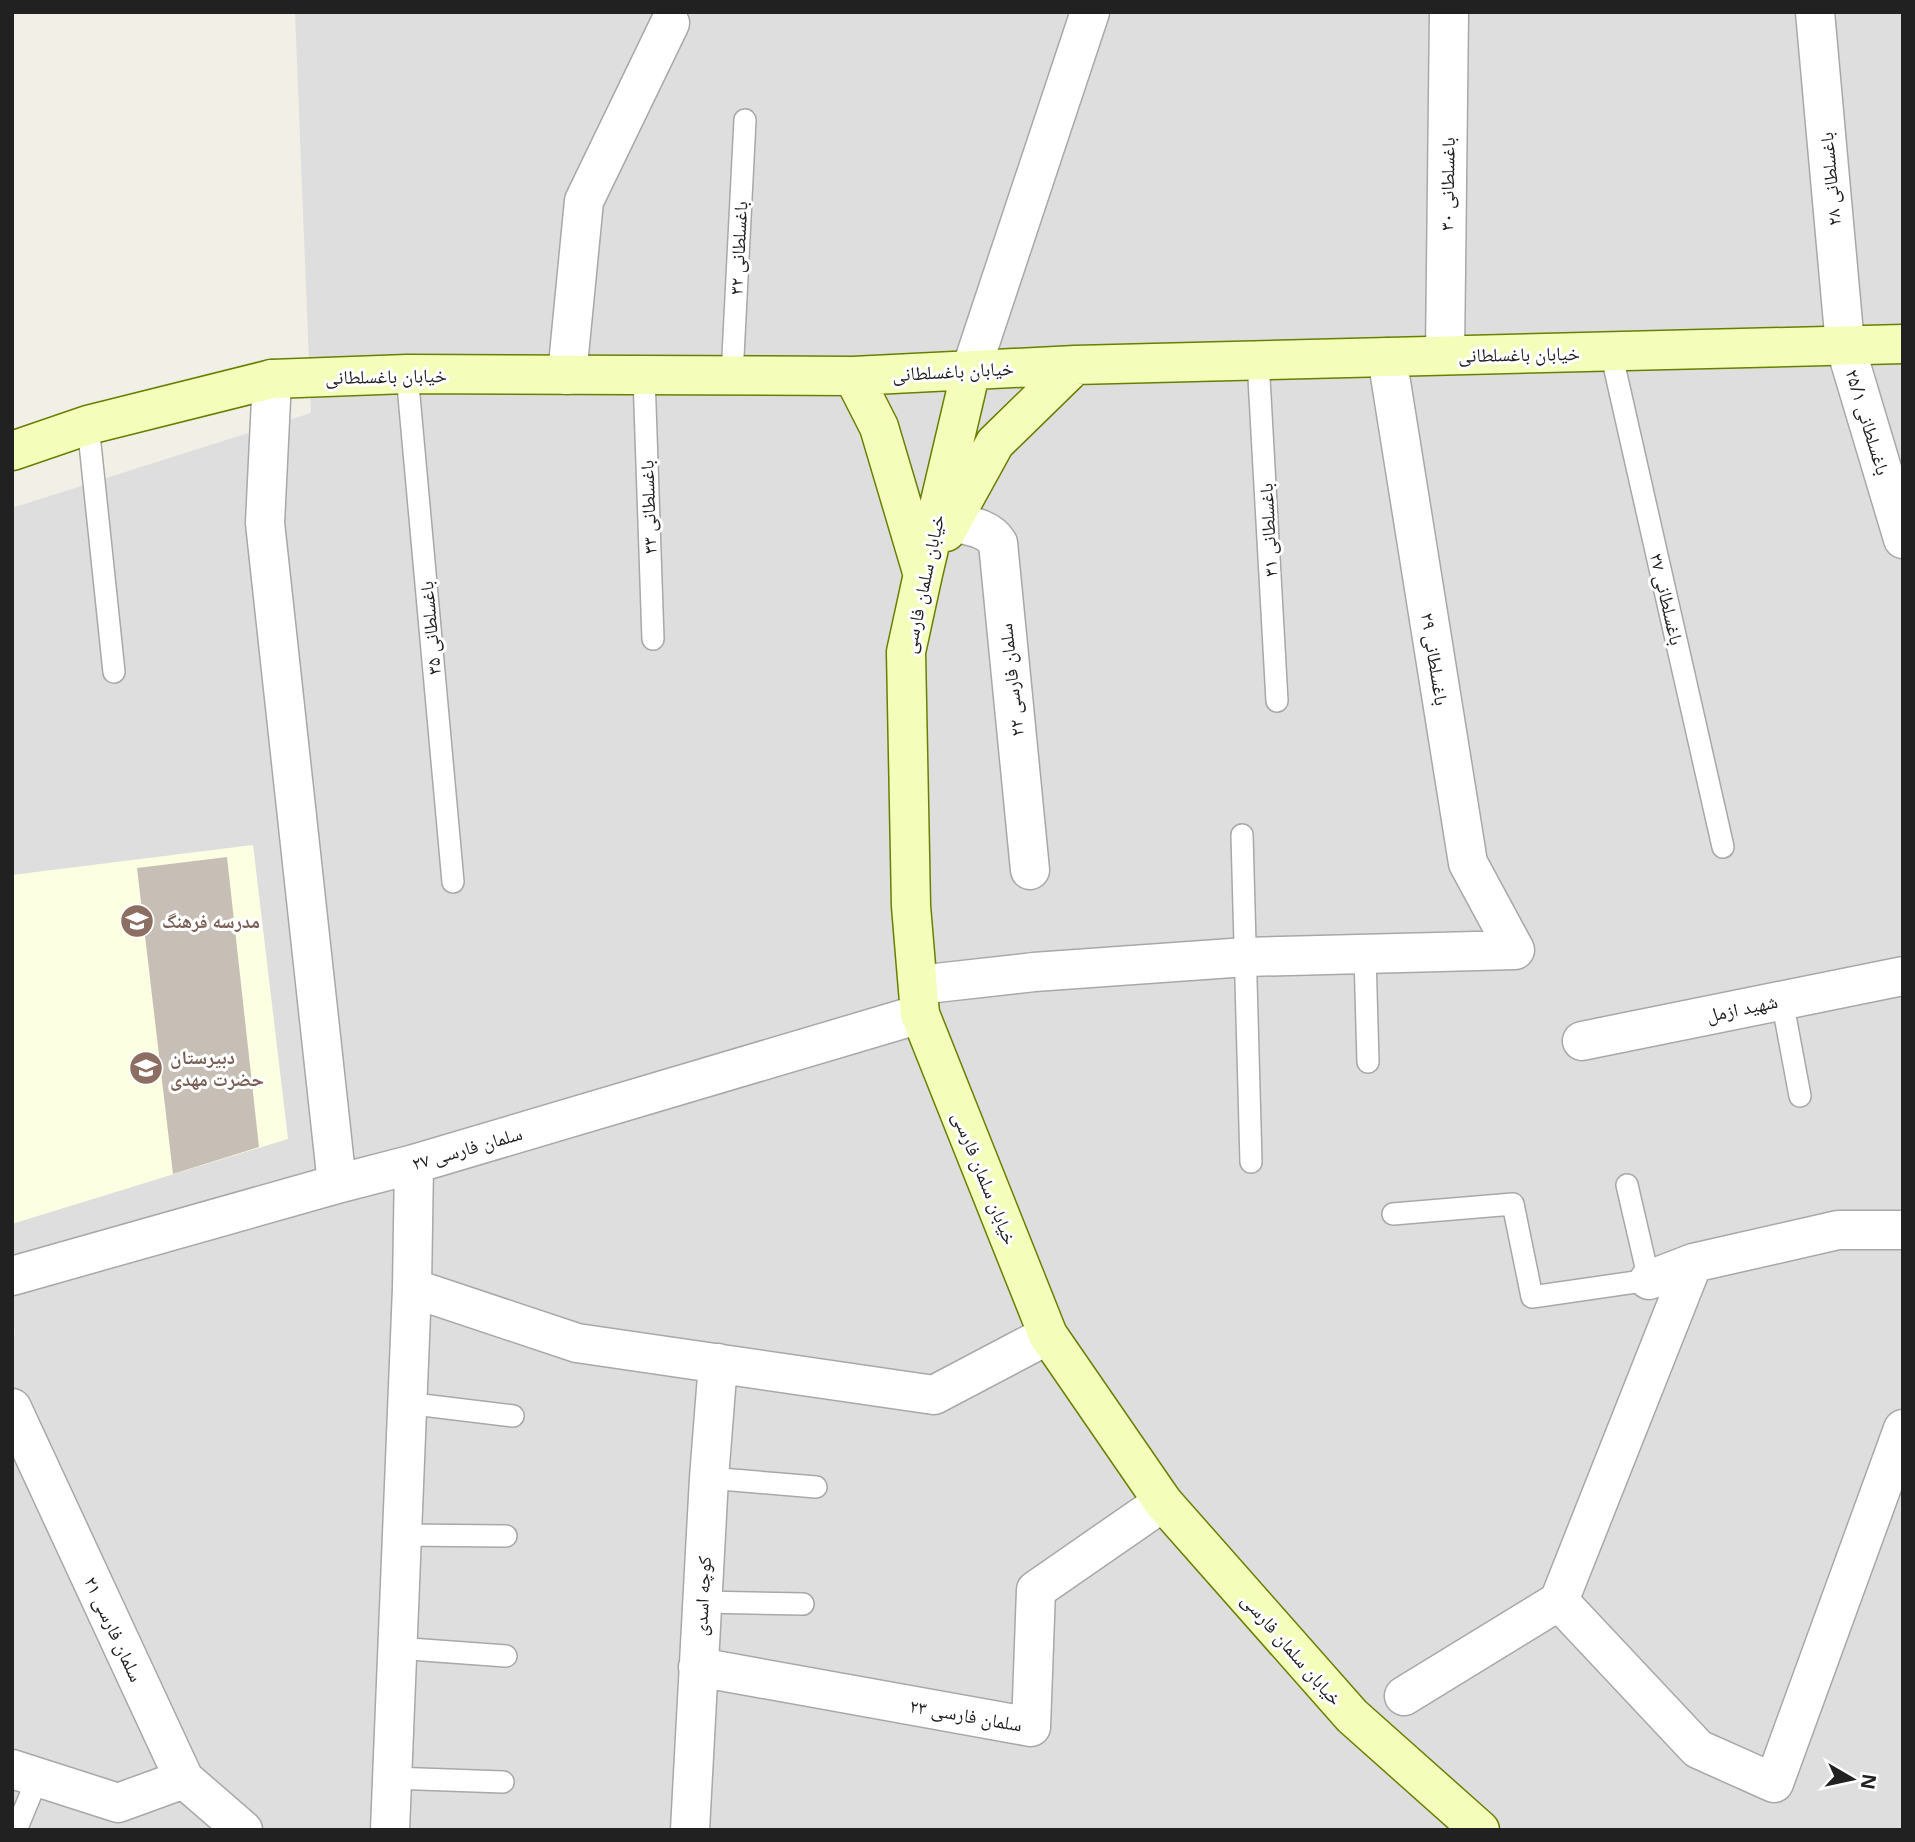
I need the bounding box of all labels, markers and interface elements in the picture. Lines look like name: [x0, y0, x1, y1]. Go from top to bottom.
street label: باغسلطانی ۲۸: [1813, 131, 1847, 227]
street label: باغسلطانی ۳۰: [1433, 137, 1461, 231]
street label: باغسلطانی ۳۲: [723, 200, 753, 296]
street label: خیابان باغسلطانی: [1458, 340, 1580, 368]
street label: خیابان باغسلطانی: [892, 355, 1014, 387]
street label: خیابان باغسلطانی: [325, 362, 447, 390]
street label: باغسلطانی ۲۵/۱: [1840, 366, 1896, 478]
street label: باغسلطانی ۳۳: [633, 460, 663, 554]
street label: باغسلطانی ۳۱: [1253, 482, 1283, 578]
street label: خیابان سلمان فارسی: [896, 512, 950, 656]
street label: باغسلطانی ۲۷: [1644, 550, 1690, 648]
street label: باغسلطانی ۳۵: [413, 580, 447, 676]
street label: باغسلطانی ۲۹: [1415, 611, 1455, 707]
street label: سلمان فارسی ۲۲: [992, 622, 1030, 738]
school or university icon: مدرسه فرهنگ: [118, 902, 156, 940]
place label: مدرسه فرهنگ: [162, 908, 260, 934]
street label: شهید ازمل: [1704, 988, 1780, 1028]
place label: دبیرستان حضرت مهدی: [170, 1044, 264, 1092]
school or university icon: دبیرستان حضرت مهدی: [127, 1049, 165, 1087]
street label: خیابان سلمان فارسی: [946, 1108, 1024, 1248]
street label: سلمان فارسی ۲۷: [409, 1120, 525, 1176]
street label: کوچه اسدی: [687, 1555, 717, 1637]
street label: سلمان فارسی ۲۱: [78, 1572, 150, 1686]
street label: خیابان سلمان فارسی: [1236, 1587, 1348, 1711]
street label: سلمان فارسی ۲۳: [908, 1692, 1024, 1738]
north arrow: [1817, 1744, 1887, 1814]
text: N: [1855, 1772, 1883, 1791]

